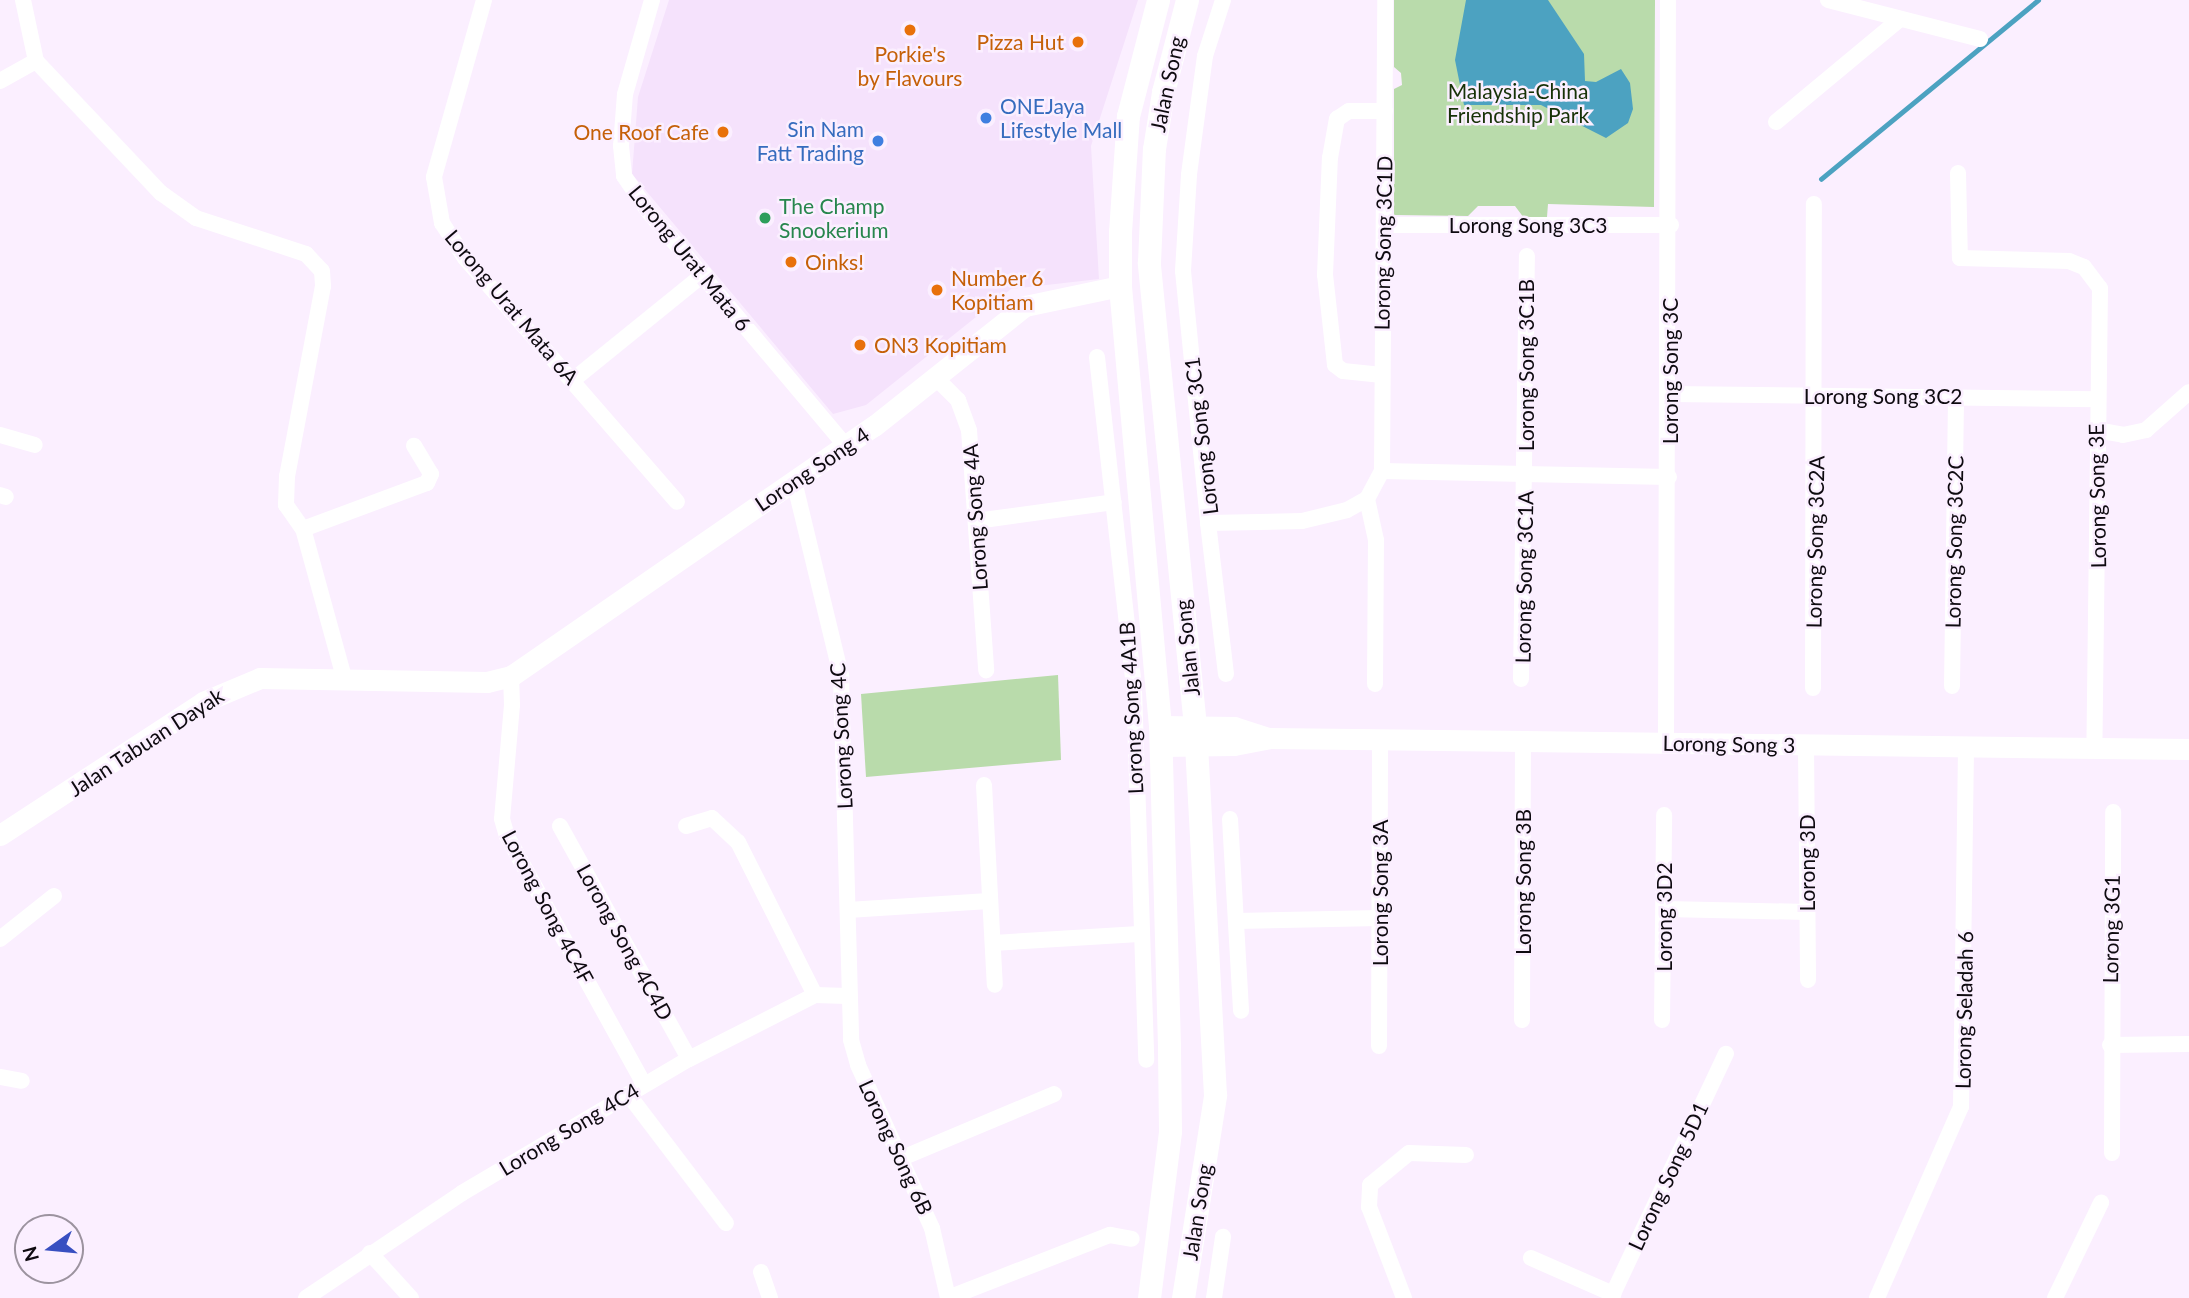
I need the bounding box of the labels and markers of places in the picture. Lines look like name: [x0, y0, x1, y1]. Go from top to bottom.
marker: Porkie's by Flavours: [902, 22, 918, 38]
place label: Pizza Hut: [977, 29, 1064, 55]
marker: Pizza Hut: [1070, 34, 1086, 50]
place label: Porkie's by Flavours: [857, 41, 963, 91]
place label: ONEJaya Lifestyle Mall: [1000, 93, 1122, 143]
marker: ONEJaya Lifestyle Mall: [978, 110, 994, 126]
place label: Sin Nam Fatt Trading: [756, 116, 864, 166]
place label: One Roof Cafe: [573, 119, 709, 145]
marker: One Roof Cafe: [715, 124, 731, 140]
marker: Sin Nam Fatt Trading: [870, 133, 886, 149]
place label: The Champ Snookerium: [779, 193, 889, 243]
marker: The Champ Snookerium: [757, 210, 773, 226]
place label: Oinks!: [805, 249, 864, 275]
marker: Oinks!: [783, 254, 799, 270]
place label: Number 6 Kopitiam: [951, 265, 1044, 315]
marker: Number 6 Kopitiam: [929, 282, 945, 298]
place label: ON3 Kopitiam: [874, 332, 1007, 358]
marker: ON3 Kopitiam: [852, 337, 868, 353]

